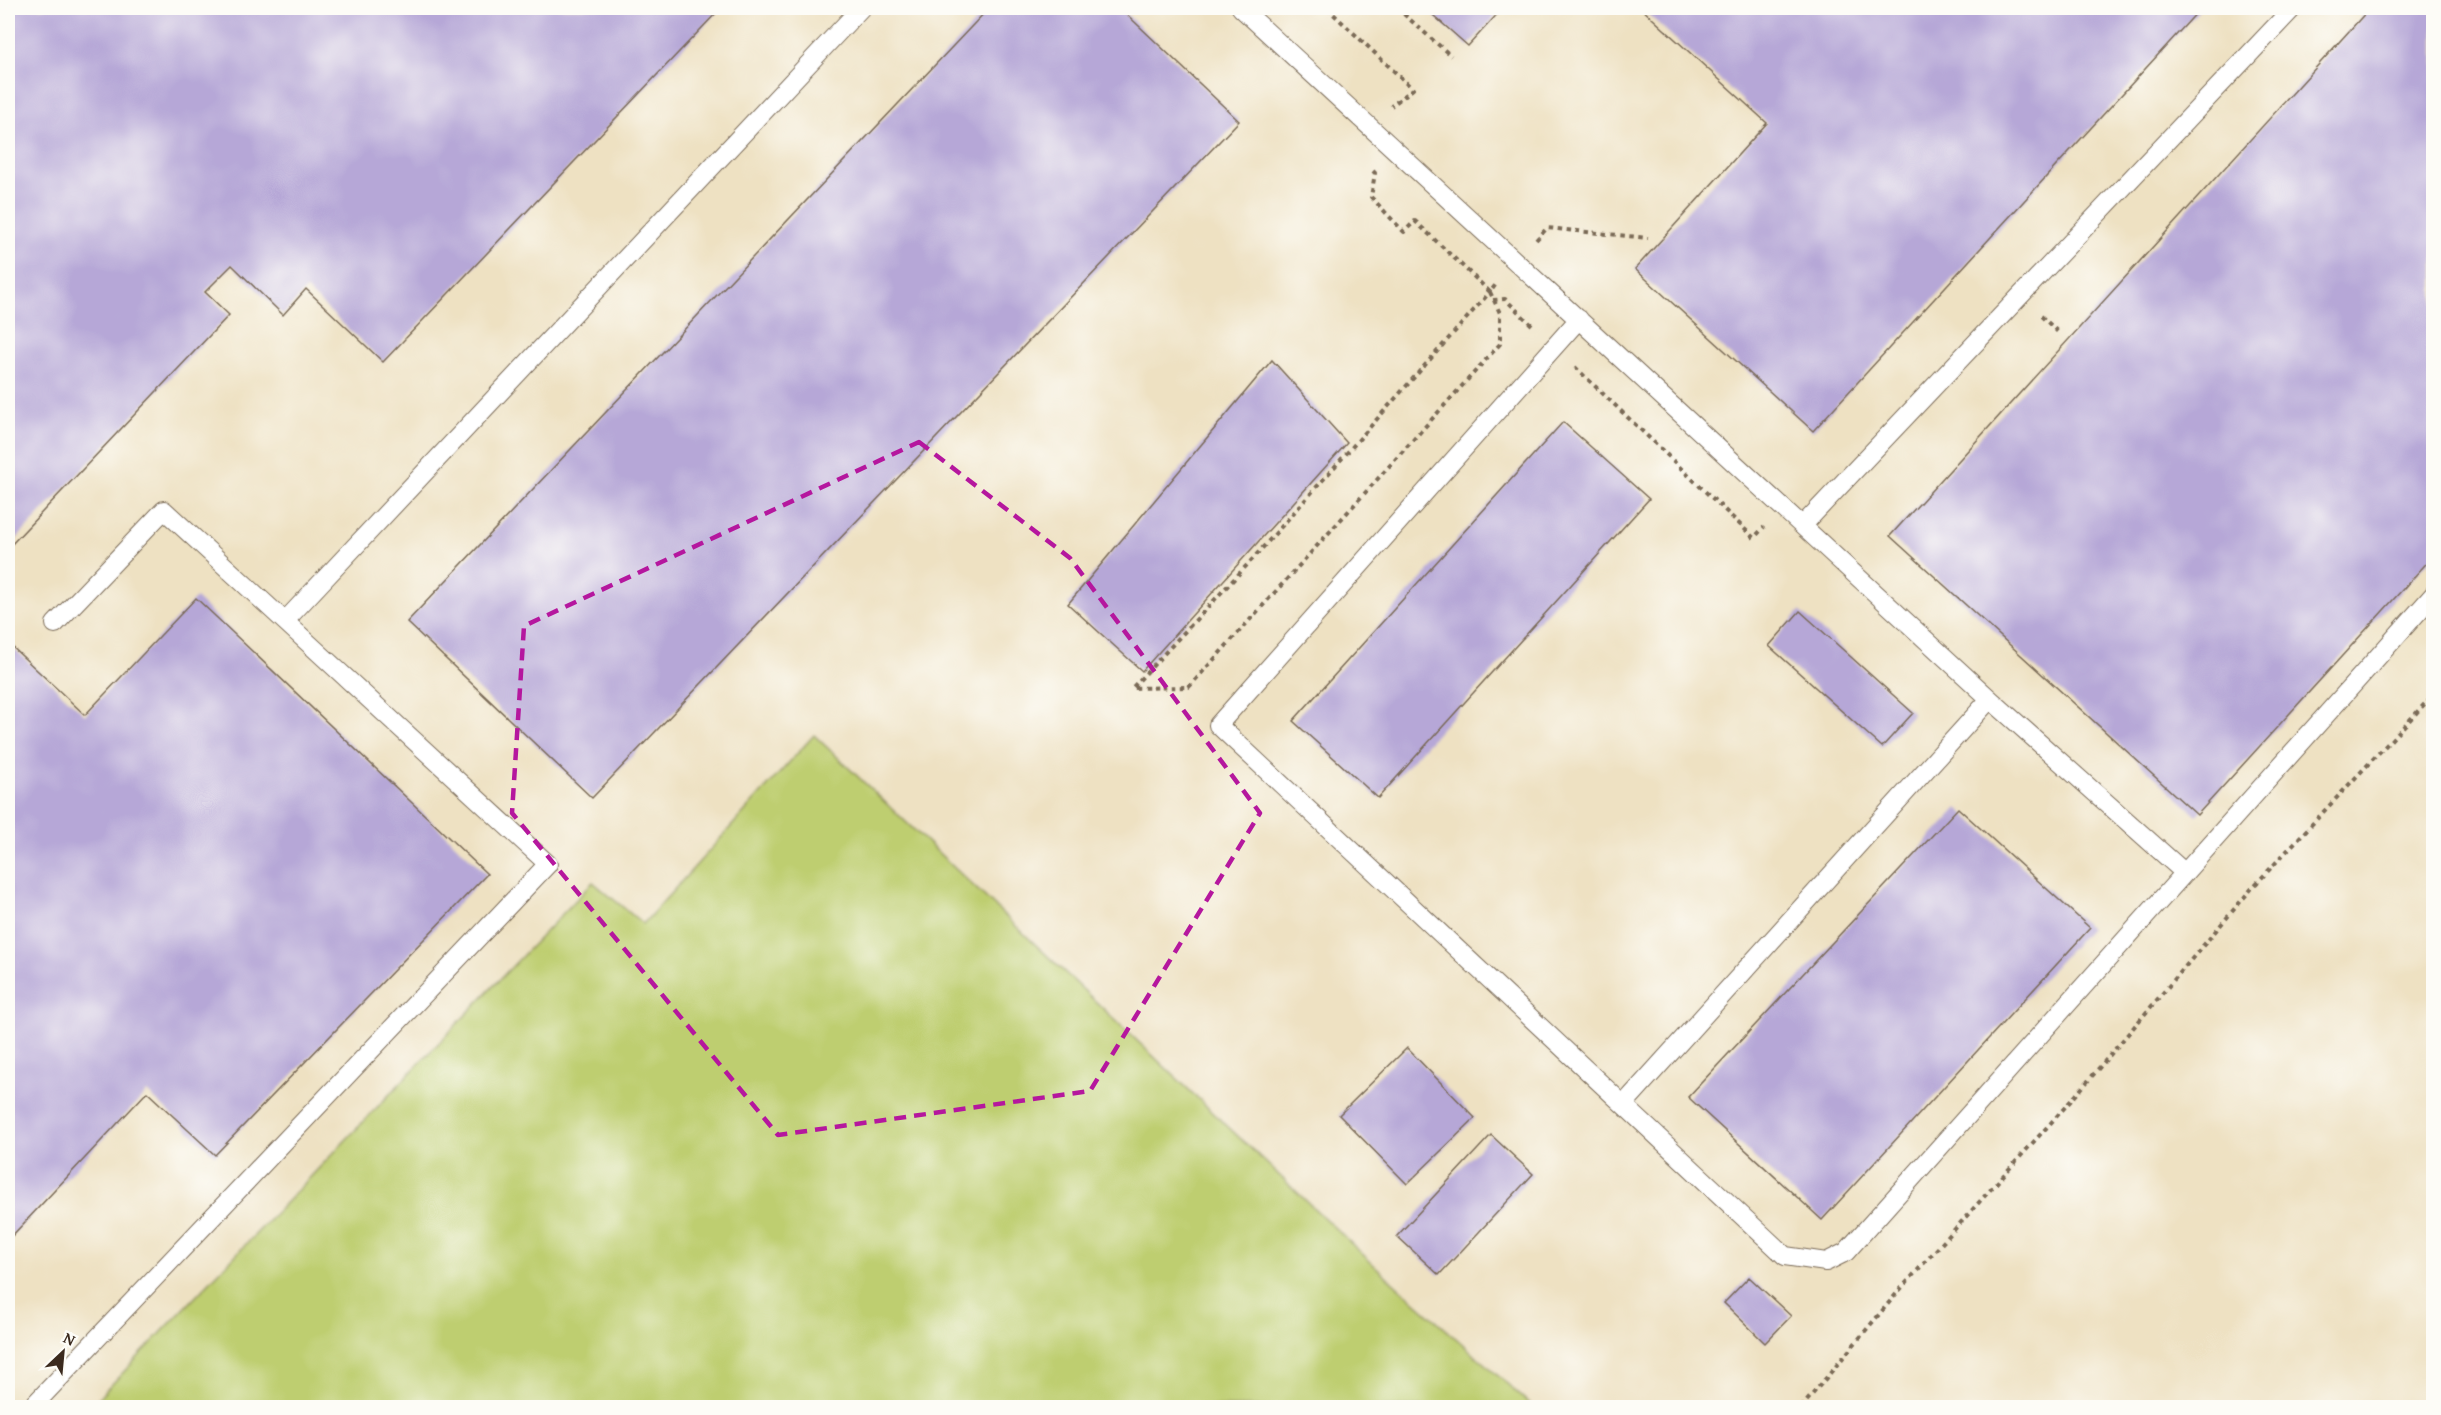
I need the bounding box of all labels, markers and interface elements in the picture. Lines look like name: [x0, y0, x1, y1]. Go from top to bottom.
north arrow: [33, 1322, 93, 1382]
text: N: [60, 1325, 80, 1352]

